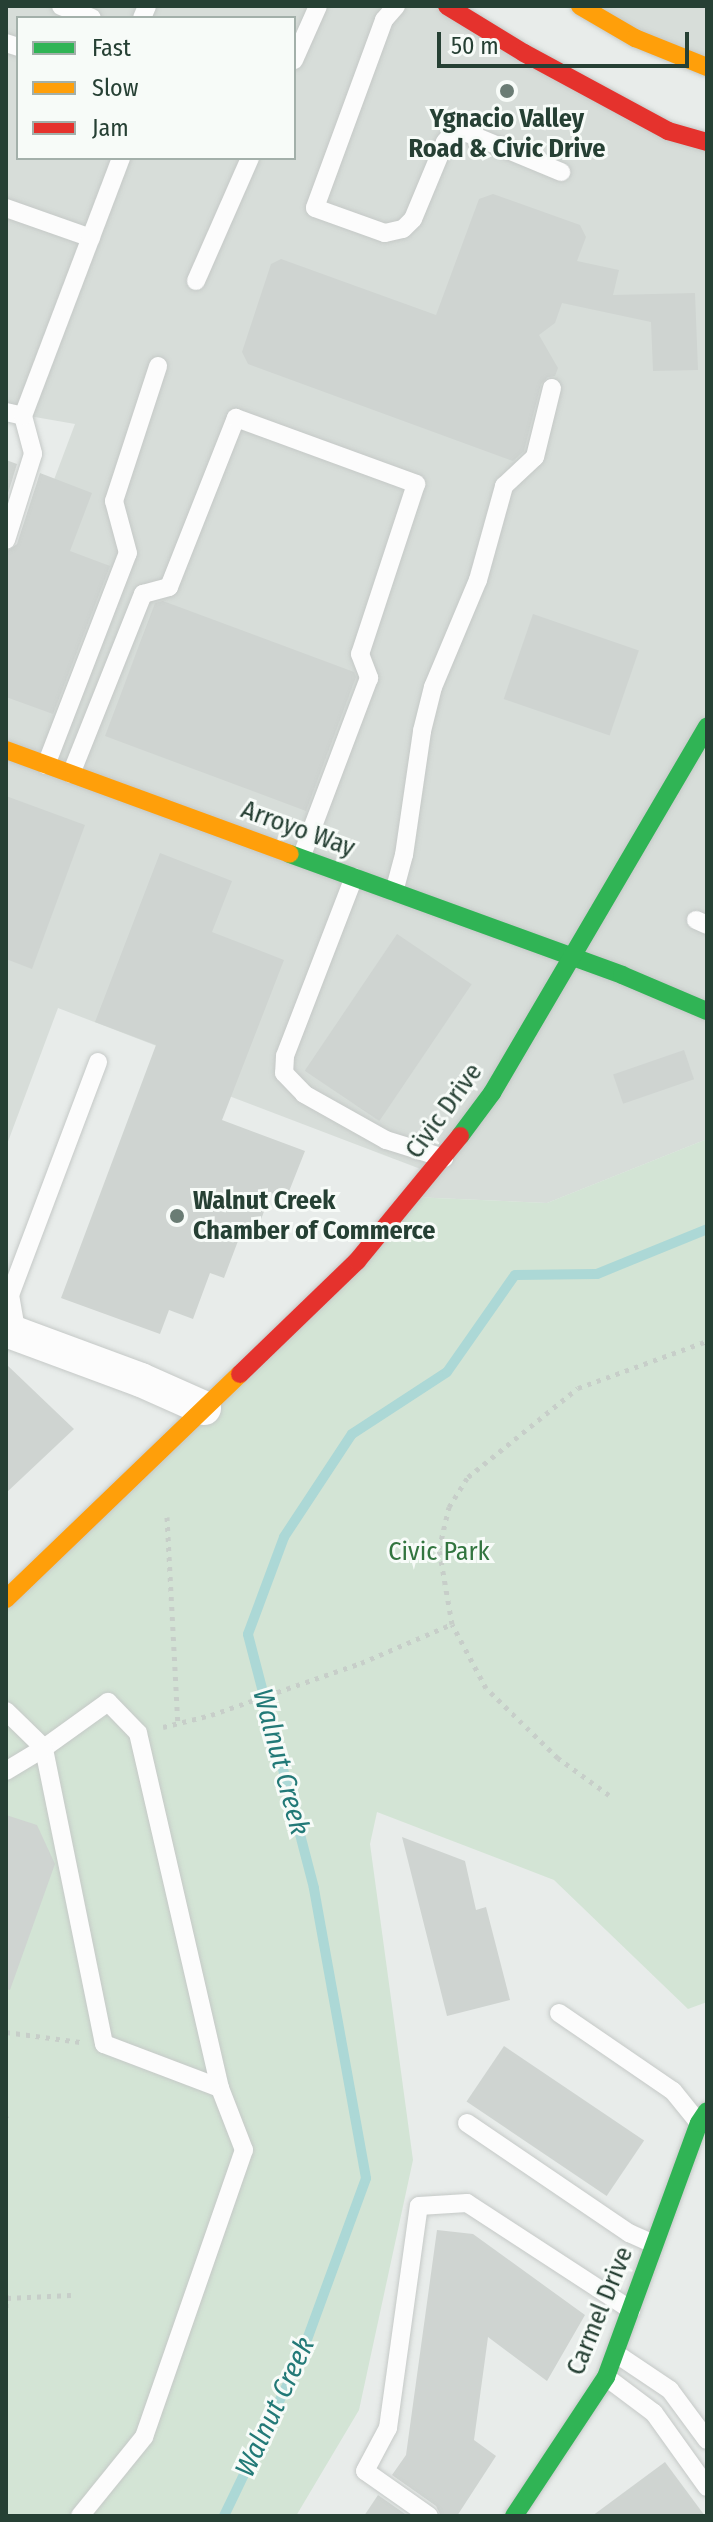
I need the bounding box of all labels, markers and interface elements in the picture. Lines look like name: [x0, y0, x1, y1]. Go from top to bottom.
legend: [16, 16, 296, 160]
scale bar: [441, 16, 693, 66]
text: 50 m: [451, 32, 499, 60]
text: Fast: [92, 34, 131, 62]
text: Slow: [92, 74, 138, 102]
marker: Ygnacio Valley Road & Civic Drive: [498, 82, 516, 100]
place label: Ygnacio Valley Road & Civic Drive: [409, 103, 605, 164]
text: Jam: [92, 114, 129, 142]
street label: Arroyo Way: [237, 794, 359, 864]
street label: Civic Drive: [399, 1057, 489, 1165]
place label: Walnut Creek Chamber of Commerce: [193, 1185, 435, 1246]
marker: Walnut Creek Chamber of Commerce: [168, 1207, 186, 1225]
park label: Civic Park: [388, 1536, 490, 1568]
water label: Walnut Creek: [245, 1685, 317, 1839]
street label: Carmel Drive: [560, 2242, 640, 2380]
water label: Walnut Creek: [228, 2332, 322, 2482]

